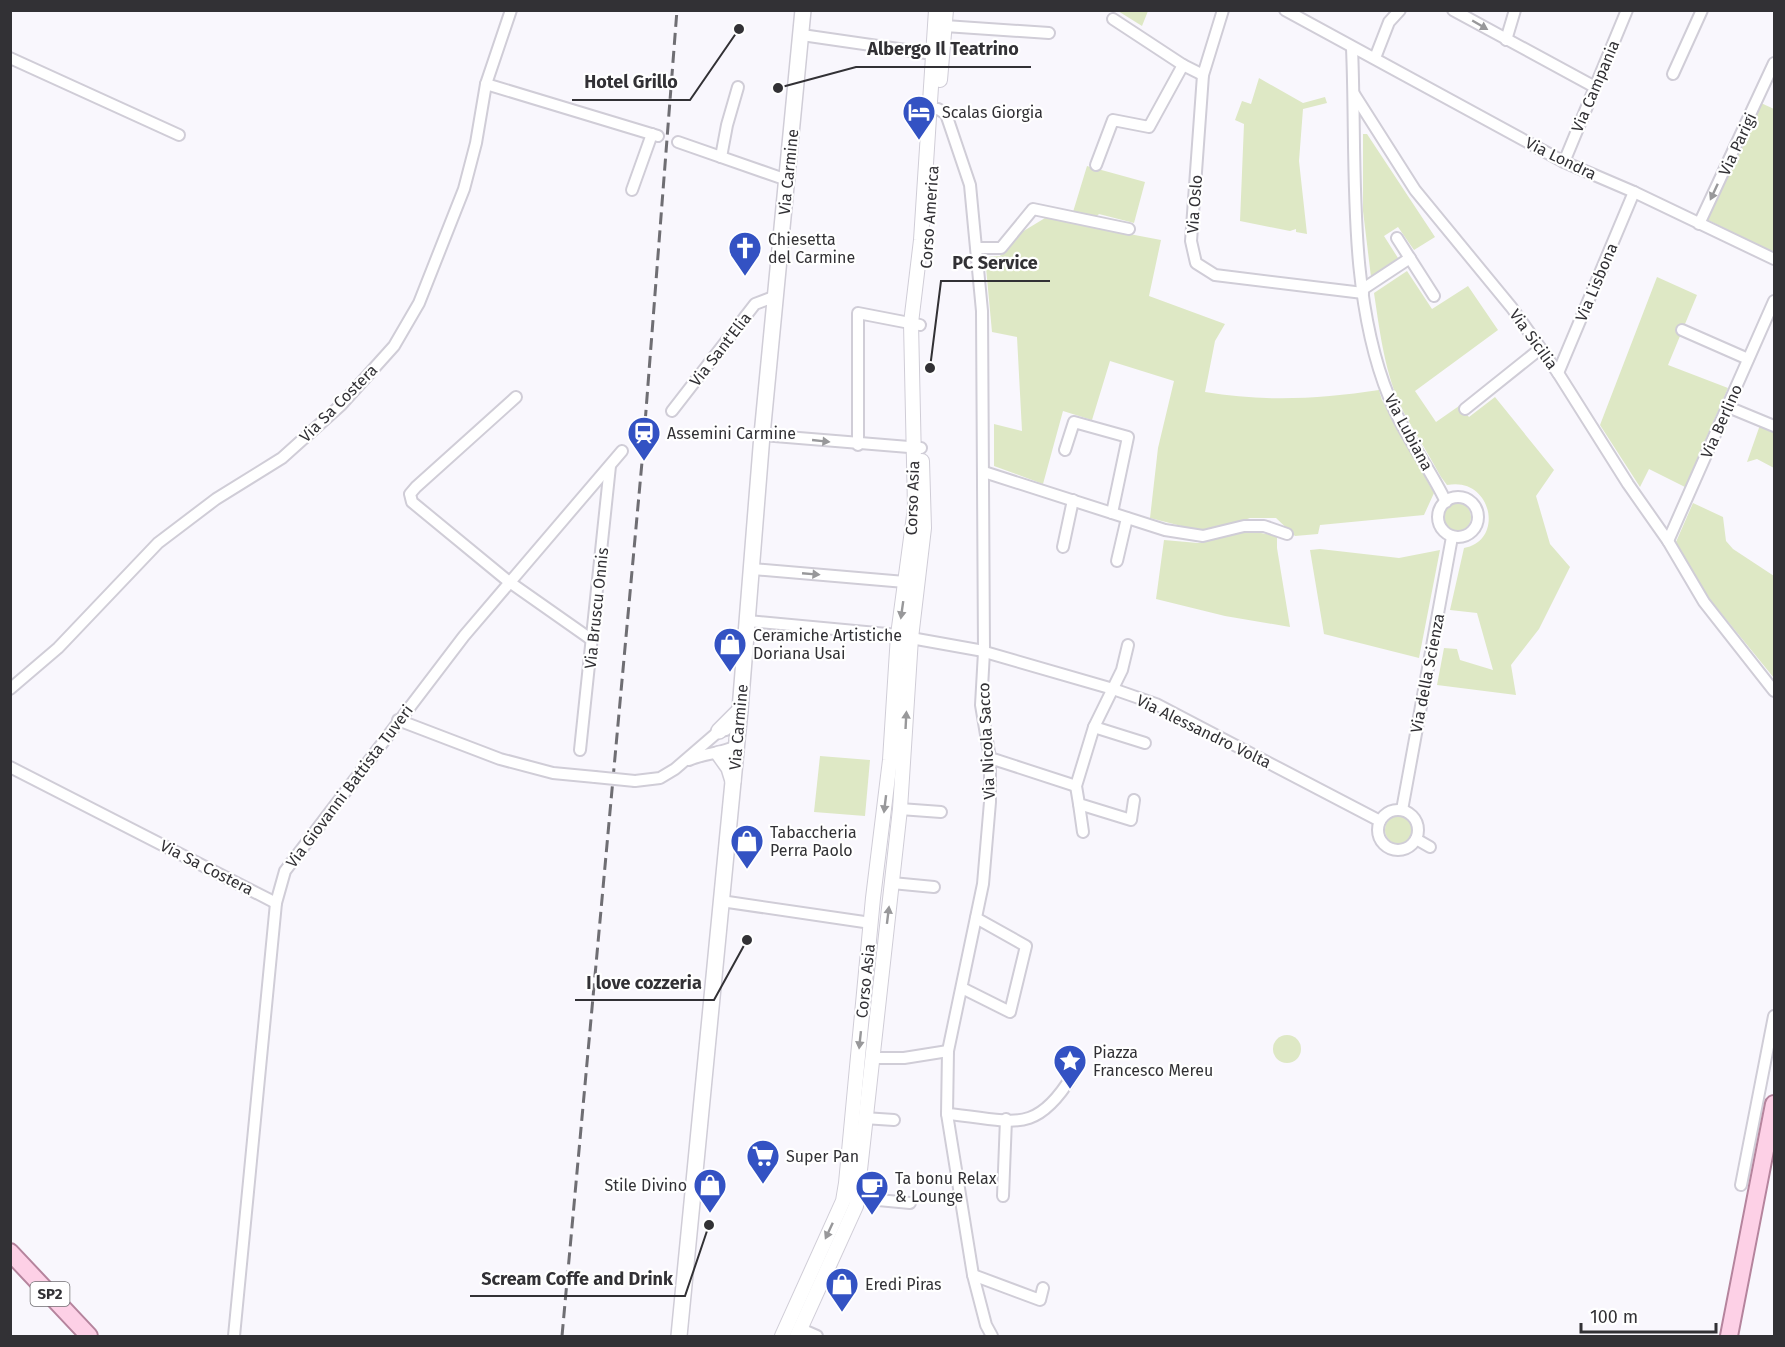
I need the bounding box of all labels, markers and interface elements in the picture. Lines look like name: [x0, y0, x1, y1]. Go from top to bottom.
one-way arrow: [1471, 20, 1488, 30]
callout: Albergo Il Teatrino: [856, 31, 1031, 67]
street label: Via Campania: [1568, 37, 1623, 135]
text: Albergo Il Teatrino: [866, 38, 1019, 60]
callout: Hotel Grillo: [572, 64, 690, 100]
text: Hotel Grillo: [584, 71, 678, 93]
hotel icon: Scalas Giorgia: [901, 94, 937, 141]
place label: Scalas Giorgia: [942, 103, 1043, 122]
street label: Via Parigi: [1715, 110, 1760, 179]
street label: Via Carmine: [775, 128, 802, 216]
street label: Via Londra: [1522, 133, 1599, 184]
street label: Corso America: [916, 165, 943, 269]
street label: Via Oslo: [1183, 174, 1206, 234]
one-way arrow: [1709, 184, 1719, 202]
church icon: Chiesetta del Carmine: [727, 230, 763, 277]
place label: Chiesetta del Carmine: [768, 230, 855, 267]
street label: Via Lisbona: [1571, 240, 1621, 324]
callout: PC Service: [941, 245, 1050, 281]
text: PC Service: [952, 252, 1038, 274]
street label: Via Sicilia: [1505, 306, 1562, 373]
street label: Via Sant'Elia: [686, 309, 755, 390]
street label: Via Sa Costera: [296, 361, 381, 446]
street label: Via Berlino: [1697, 381, 1746, 461]
street label: Via Lubiana: [1380, 391, 1437, 474]
station icon: Assemini Carmine: [626, 415, 662, 462]
place label: Assemini Carmine: [667, 424, 796, 443]
one-way arrow: [811, 436, 830, 446]
street label: Corso Asia: [902, 460, 923, 536]
street label: Via Bruscu Onnis: [581, 546, 612, 670]
one-way arrow: [801, 569, 820, 579]
one-way arrow: [897, 601, 906, 620]
street label: Via della Scienza: [1407, 612, 1448, 734]
shop icon: Ceramiche Artistiche Doriana Usai: [712, 626, 748, 673]
place label: Ceramiche Artistiche Doriana Usai: [753, 626, 902, 663]
street label: Via Nicola Sacco: [974, 682, 999, 800]
street label: Via Carmine: [725, 683, 752, 771]
street label: Via Alessandro Volta: [1133, 691, 1274, 772]
street label: Via Giovanni Battista Tuveri: [282, 701, 417, 871]
one-way arrow: [901, 711, 911, 730]
one-way arrow: [880, 795, 889, 814]
shop icon: Tabaccheria Perra Paolo: [729, 823, 765, 870]
place label: Tabaccheria Perra Paolo: [770, 823, 857, 860]
street label: Via Sa Costera: [157, 836, 257, 899]
one-way arrow: [884, 905, 893, 924]
street label: Corso Asia: [852, 943, 879, 1019]
callout: I love cozzeria: [575, 964, 714, 1000]
text: I love cozzeria: [586, 972, 702, 994]
one-way arrow: [855, 1031, 864, 1050]
place icon: Piazza Francesco Mereu: [1052, 1043, 1088, 1090]
place label: Piazza Francesco Mereu: [1093, 1043, 1213, 1080]
supermarket icon: Super Pan: [745, 1138, 781, 1185]
place label: Super Pan: [786, 1147, 859, 1166]
shop icon: Stile Divino: [692, 1167, 728, 1214]
cafe icon: Ta bonu Relax & Lounge: [854, 1169, 890, 1216]
place label: Ta bonu Relax & Lounge: [895, 1169, 997, 1206]
place label: Stile Divino: [605, 1176, 687, 1195]
one-way arrow: [824, 1222, 833, 1239]
callout: Scream Coffe and Drink: [470, 1260, 685, 1296]
shop icon: Eredi Piras: [824, 1266, 860, 1313]
text: Scream Coffe and Drink: [481, 1268, 674, 1290]
place label: Eredi Piras: [865, 1275, 942, 1294]
road number: SP2: [31, 1282, 70, 1306]
scale bar: [1581, 1296, 1716, 1334]
text: 100 m: [1590, 1306, 1638, 1328]

